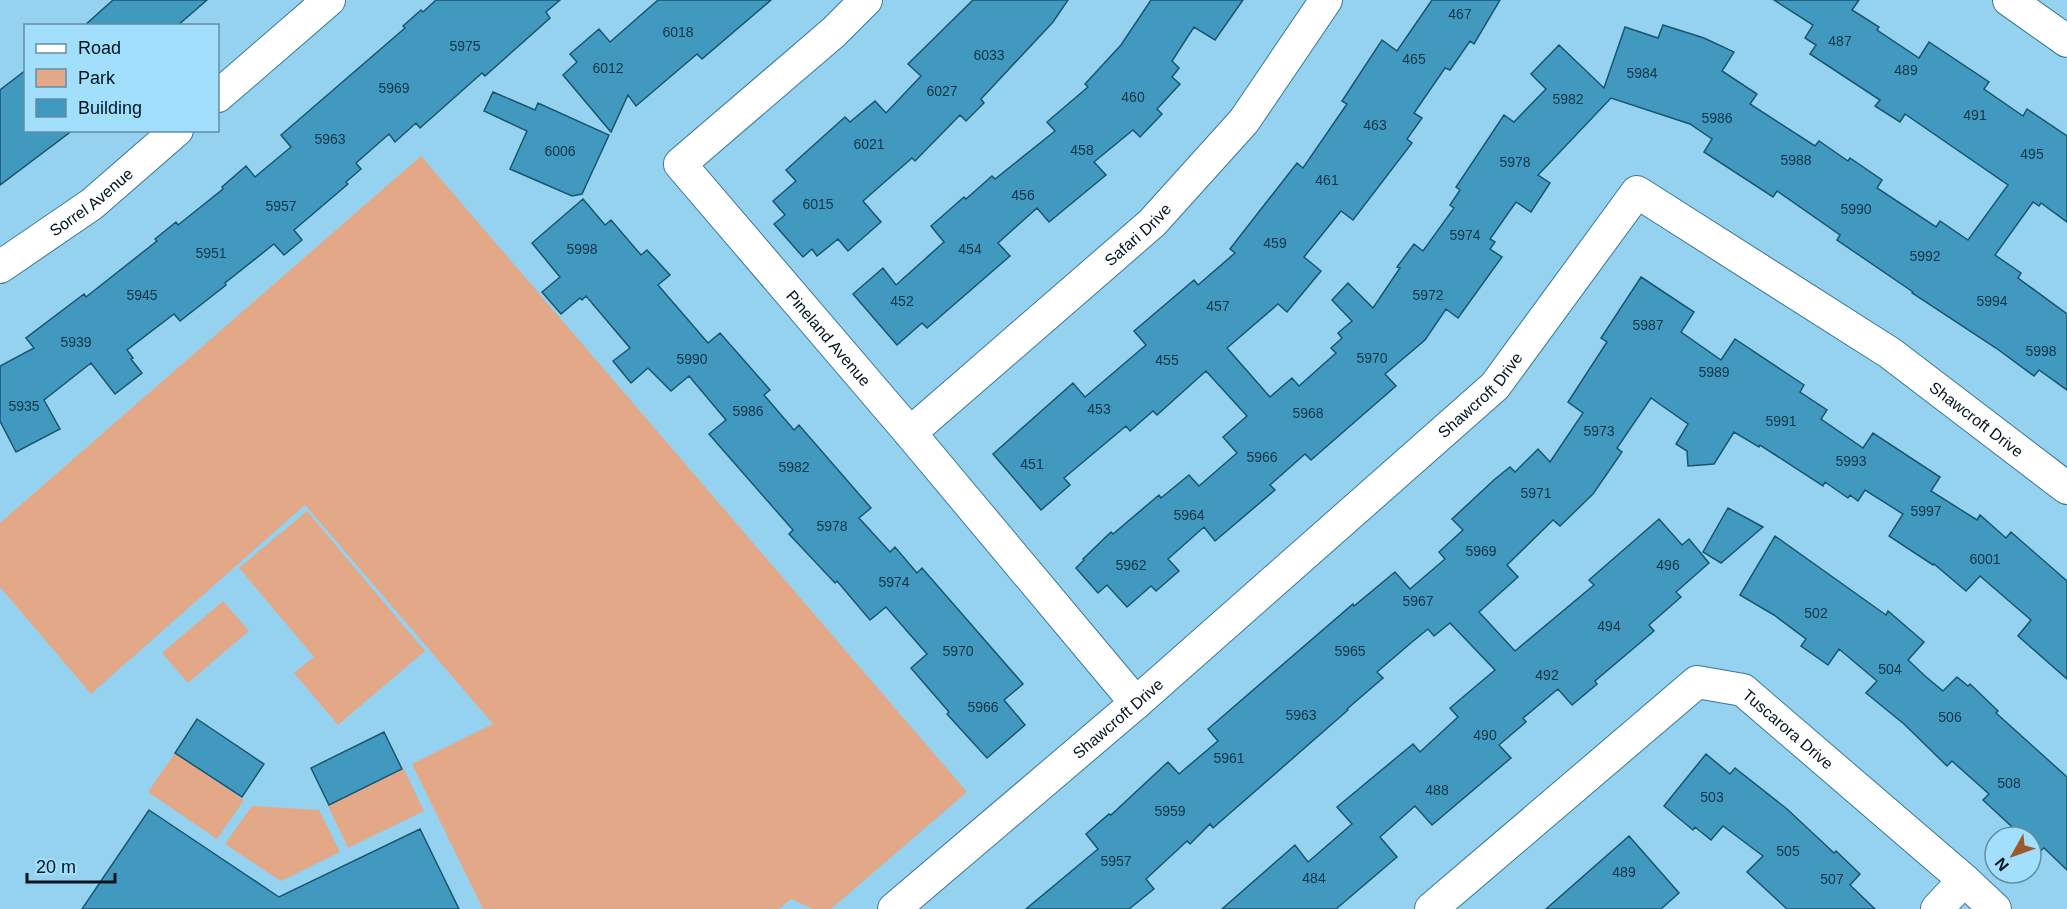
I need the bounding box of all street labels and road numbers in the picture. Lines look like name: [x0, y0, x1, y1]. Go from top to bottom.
street label: Sorrel Avenue: [46, 164, 136, 239]
street label: Safari Drive: [1101, 200, 1174, 269]
street label: Pineland Avenue: [783, 287, 874, 389]
street label: Shawcroft Drive: [1434, 349, 1525, 441]
street label: Shawcroft Drive: [1927, 378, 2027, 460]
street label: Shawcroft Drive: [1069, 675, 1166, 762]
street label: Tuscarora Drive: [1740, 685, 1837, 772]

